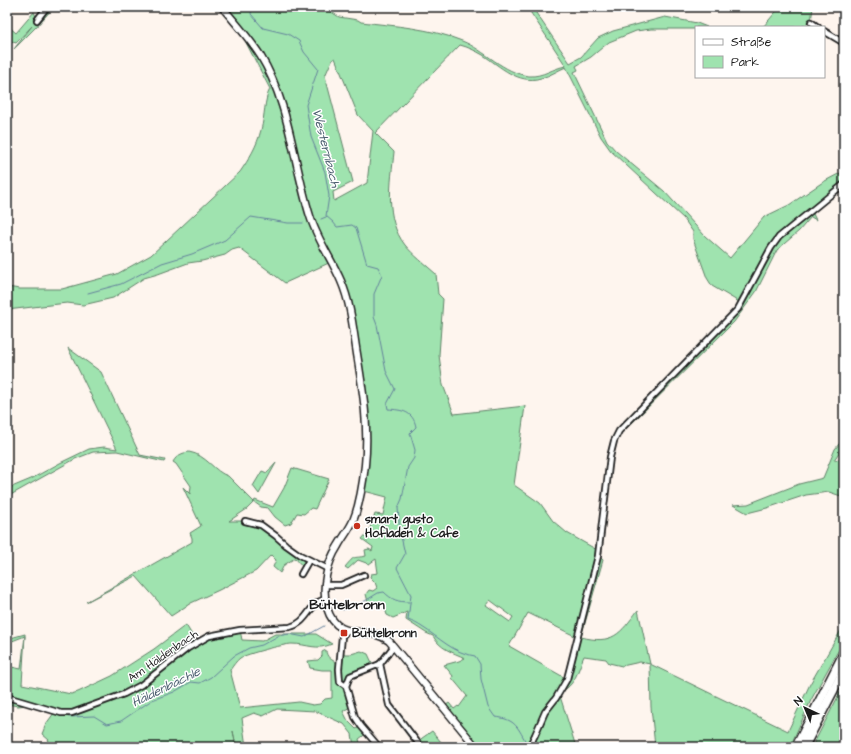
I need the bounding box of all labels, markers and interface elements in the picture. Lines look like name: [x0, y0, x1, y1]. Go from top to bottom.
legend: [695, 26, 825, 78]
text: Straße: [731, 34, 772, 51]
text: Park: [731, 54, 759, 71]
water label: Westernbach: [308, 107, 345, 190]
place label: smart gusto Hofladen & Cafe: [365, 511, 459, 542]
marker: smart gusto Hofladen & Cafe: [352, 521, 362, 531]
district label: Büttelbronn: [309, 595, 385, 615]
street label: Am Häldenbach: [124, 625, 202, 687]
place label: Büttelbronn: [352, 625, 417, 642]
marker: Büttelbronn: [339, 628, 349, 638]
water label: Häldenbächle: [129, 662, 204, 711]
north arrow: [785, 688, 825, 728]
text: N: [791, 693, 806, 709]

